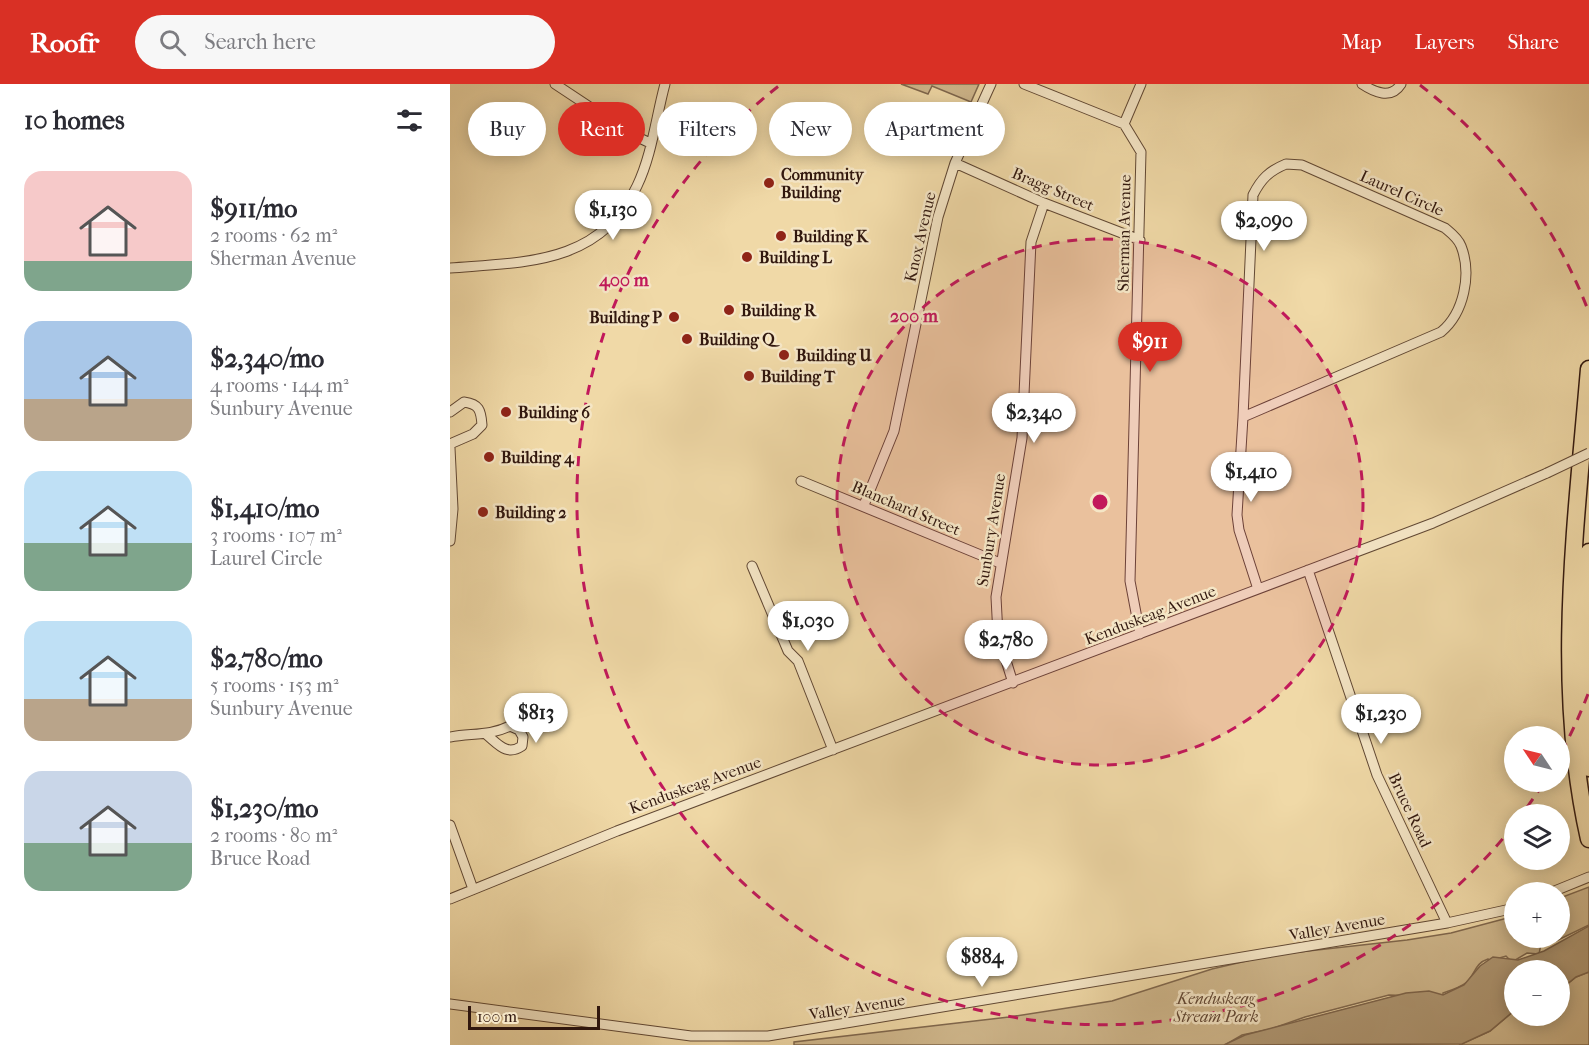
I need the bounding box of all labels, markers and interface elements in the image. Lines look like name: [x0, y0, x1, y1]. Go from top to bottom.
search box: [135, 15, 555, 69]
text: Roofr: [30, 26, 99, 59]
icon: search: [156, 26, 189, 59]
text: Search here: [204, 29, 316, 55]
text: Map: [1341, 30, 1382, 54]
text: Layers: [1415, 30, 1474, 54]
text: Share: [1507, 30, 1559, 54]
chip: Buy: [468, 102, 546, 156]
chip: Rent: [558, 102, 645, 156]
chip: Filters: [657, 102, 757, 156]
chip: New: [769, 102, 852, 156]
chip: Apartment: [864, 102, 1005, 156]
icon: filters: [393, 104, 426, 137]
text: 10 homes: [24, 105, 125, 136]
street label: Bragg Street: [1009, 163, 1097, 215]
place label: Community Building: [781, 165, 865, 203]
street label: Laurel Circle: [1357, 166, 1447, 220]
street label: Sherman Avenue: [1113, 174, 1135, 292]
marker: Community Building: [762, 176, 776, 190]
pin: $1,130: [564, 190, 662, 241]
street label: Knox Avenue: [900, 190, 940, 284]
text: $911/mo: [210, 193, 298, 224]
icon: home: [72, 195, 144, 267]
text: $1,130: [589, 198, 637, 221]
pin: $2,090: [1215, 201, 1313, 252]
text: $2,090: [1235, 209, 1293, 232]
text: 2 rooms · 62 m²: [210, 224, 337, 247]
place label: Building K: [793, 227, 869, 247]
marker: Building K: [774, 229, 788, 243]
text: Sherman Avenue: [210, 247, 356, 270]
place label: Building L: [759, 248, 832, 268]
marker: Building L: [740, 250, 754, 264]
text: 400 m: [598, 270, 650, 291]
place label: Building R: [741, 301, 817, 321]
marker: Building R: [722, 303, 736, 317]
text: 200 m: [890, 306, 939, 327]
place label: Building P: [589, 308, 662, 328]
marker: Building P: [667, 310, 681, 324]
pin: $911: [1114, 322, 1186, 373]
place label: Building Q: [699, 330, 780, 350]
text: $911: [1132, 330, 1168, 353]
marker: Building Q: [680, 332, 694, 346]
text: $2,340/mo: [210, 343, 324, 374]
icon: home: [72, 345, 144, 417]
place label: Building U: [796, 346, 872, 366]
marker: Building U: [777, 348, 791, 362]
place label: Building T: [761, 367, 836, 387]
marker: Building T: [742, 369, 756, 383]
text: 4 rooms · 144 m²: [210, 374, 349, 397]
pin: $2,340: [985, 393, 1083, 444]
text: Sunbury Avenue: [210, 397, 353, 420]
text: $2,340: [1006, 401, 1062, 424]
place label: Building 6: [518, 403, 590, 423]
marker: Building 6: [499, 405, 513, 419]
place label: Building 4: [501, 448, 575, 468]
marker: Building 4: [482, 450, 496, 464]
pin: $1,410: [1202, 452, 1300, 503]
text: $1,410: [1225, 460, 1277, 483]
street label: Sunbury Avenue: [973, 472, 1009, 588]
street label: Blanchard Street: [849, 477, 963, 539]
centre of rings: [1090, 492, 1110, 512]
text: $1,410/mo: [210, 493, 320, 524]
icon: home: [72, 495, 144, 567]
place label: Building 2: [495, 503, 566, 523]
marker: Building 2: [476, 505, 490, 519]
text: 3 rooms · 107 m²: [210, 524, 342, 547]
text: Laurel Circle: [210, 547, 322, 570]
street label: Kenduskeag Avenue: [1082, 581, 1218, 649]
pin: $1,030: [759, 601, 857, 652]
text: $1,030: [782, 609, 834, 632]
pin: $2,780: [957, 620, 1055, 671]
text: $2,780: [978, 628, 1034, 651]
text: $2,780/mo: [210, 643, 323, 674]
icon: home: [72, 645, 144, 717]
text: 5 rooms · 153 m²: [210, 674, 339, 697]
pin: $813: [500, 693, 572, 744]
pin: $1,230: [1332, 694, 1430, 745]
text: Sunbury Avenue: [210, 697, 353, 720]
text: $813: [518, 701, 554, 724]
text: $1,230: [1355, 702, 1407, 725]
north arrow: [1504, 726, 1570, 792]
map controls: [1504, 726, 1570, 1026]
street label: Kenduskeag Avenue: [626, 752, 764, 818]
street label: Bruce Road: [1384, 770, 1436, 851]
text: $1,230/mo: [210, 793, 318, 824]
icon: home: [72, 795, 144, 867]
button: layers: [1504, 804, 1570, 870]
text: 2 rooms · 80 m²: [210, 824, 337, 847]
text: Bruce Road: [210, 847, 310, 870]
button: +: [1504, 882, 1570, 948]
street label: Valley Avenue: [1287, 909, 1386, 945]
pin: $884: [946, 937, 1018, 988]
text: $884: [961, 945, 1003, 968]
button: −: [1504, 960, 1570, 1026]
park label: Kenduskeag Stream Park: [1172, 989, 1259, 1026]
street label: Valley Avenue: [807, 990, 906, 1024]
scale bar: [468, 1003, 600, 1030]
text: 100 m: [477, 1007, 517, 1026]

